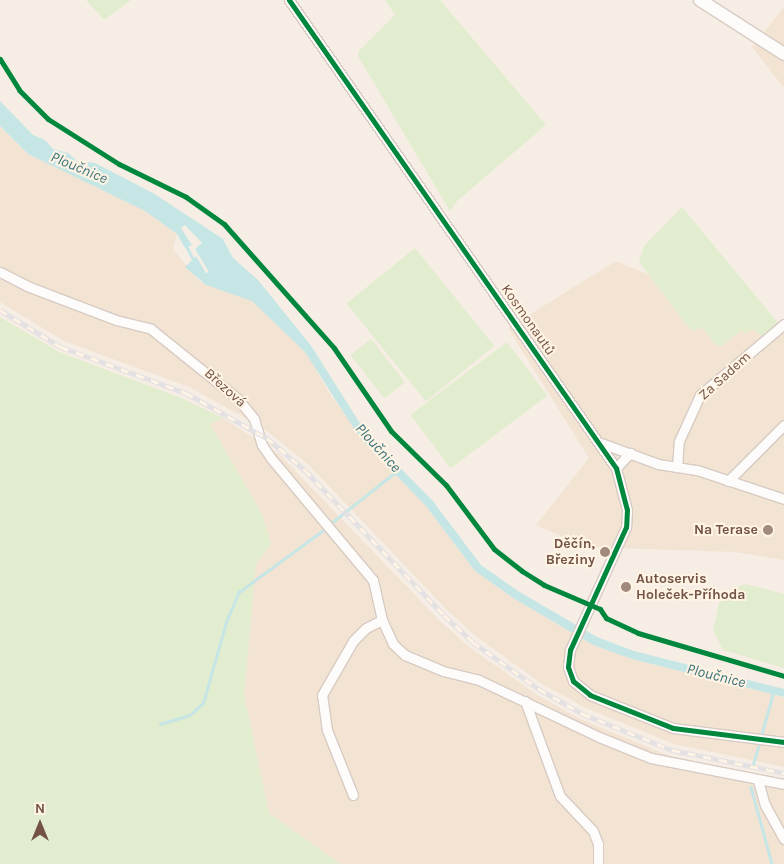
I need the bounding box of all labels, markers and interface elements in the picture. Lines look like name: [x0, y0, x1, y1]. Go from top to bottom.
water label: Ploučnice: [48, 148, 110, 188]
street label: Kosmonautů: [497, 281, 559, 359]
street label: Za Sadem: [696, 348, 754, 404]
street label: Březová: [201, 365, 249, 411]
water label: Ploučnice: [351, 420, 405, 476]
place label: Na Terase: [694, 522, 758, 538]
marker: Na Terase: [762, 524, 774, 536]
place label: Děčín, Březiny: [546, 536, 595, 568]
marker: Děčín, Březiny: [599, 546, 611, 558]
place label: Autoservis Holeček-Příhoda: [636, 571, 745, 604]
marker: Autoservis Holeček-Příhoda: [620, 581, 632, 593]
water label: Ploučnice: [685, 660, 747, 692]
north arrow: [15, 799, 65, 849]
text: N: [35, 800, 45, 817]

